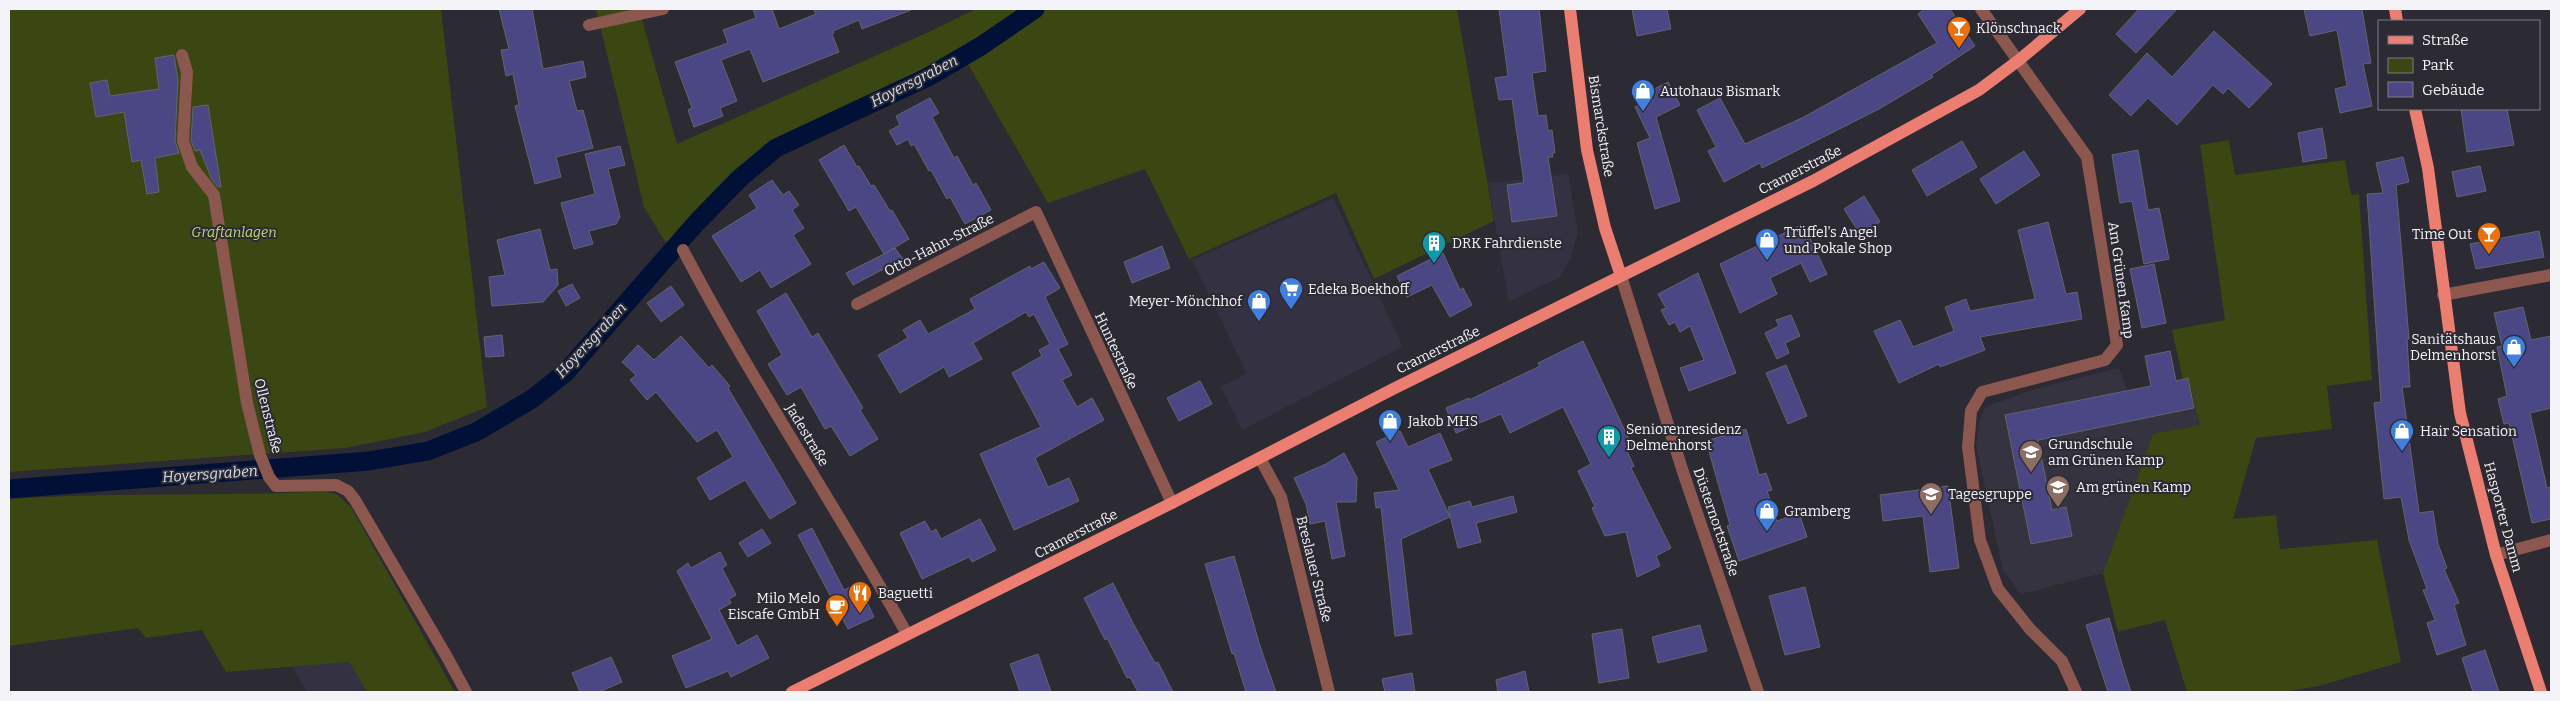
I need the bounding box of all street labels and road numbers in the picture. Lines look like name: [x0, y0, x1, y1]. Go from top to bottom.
street label: Bismarckstraße: [1585, 74, 1617, 178]
street label: Cramerstraße: [1756, 142, 1844, 198]
street label: Otto-Hahn-Straße: [881, 210, 997, 280]
street label: Am Grünen Kamp: [2104, 220, 2138, 340]
street label: Huntestraße: [1091, 310, 1141, 392]
street label: Cramerstraße: [1393, 322, 1483, 378]
street label: Ollenstraße: [250, 377, 286, 455]
street label: Jadestraße: [781, 400, 832, 469]
street label: Hasporter Damm: [2480, 460, 2526, 575]
street label: Düsternortstraße: [1689, 466, 1743, 578]
street label: Cramerstraße: [1032, 506, 1120, 562]
street label: Breslauer Straße: [1293, 514, 1335, 624]

